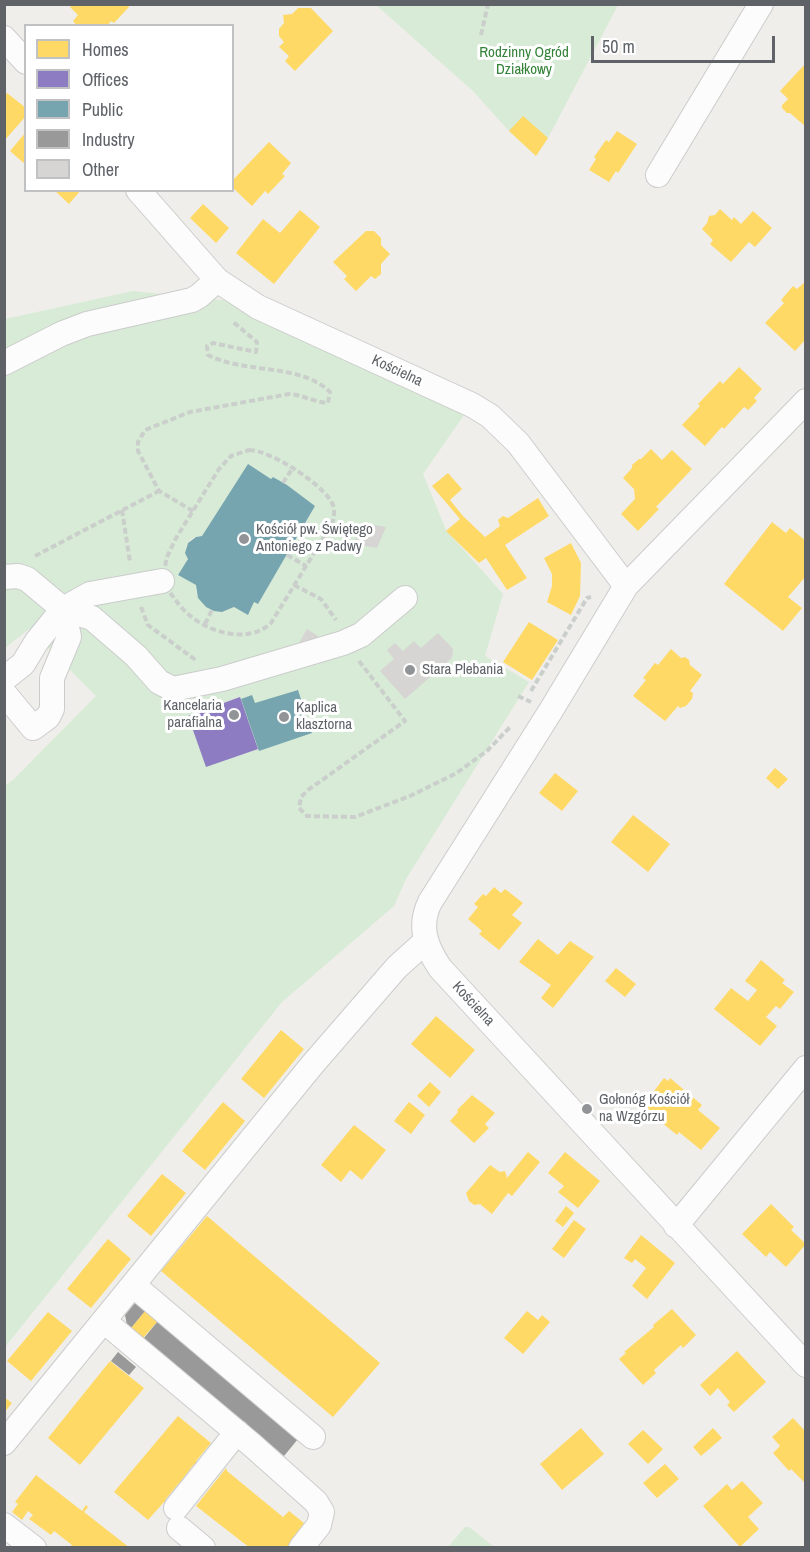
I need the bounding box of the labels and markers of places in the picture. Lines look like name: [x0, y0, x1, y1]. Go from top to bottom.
place label: Kościół pw. Świętego Antoniego z Padwy: [256, 521, 373, 556]
marker: Kościół pw. Świętego Antoniego z Padwy: [237, 532, 251, 546]
place label: Stara Plebania: [422, 661, 503, 679]
marker: Stara Plebania: [403, 663, 417, 677]
place label: Kancelaria parafialna: [163, 697, 222, 732]
place label: Kaplica klasztorna: [296, 699, 352, 734]
marker: Kancelaria parafialna: [227, 708, 241, 722]
marker: Kaplica klasztorna: [277, 710, 291, 724]
place label: Gołonóg Kościół na Wzgórzu: [599, 1091, 689, 1126]
marker: Gołonóg Kościół na Wzgórzu: [580, 1102, 594, 1116]

